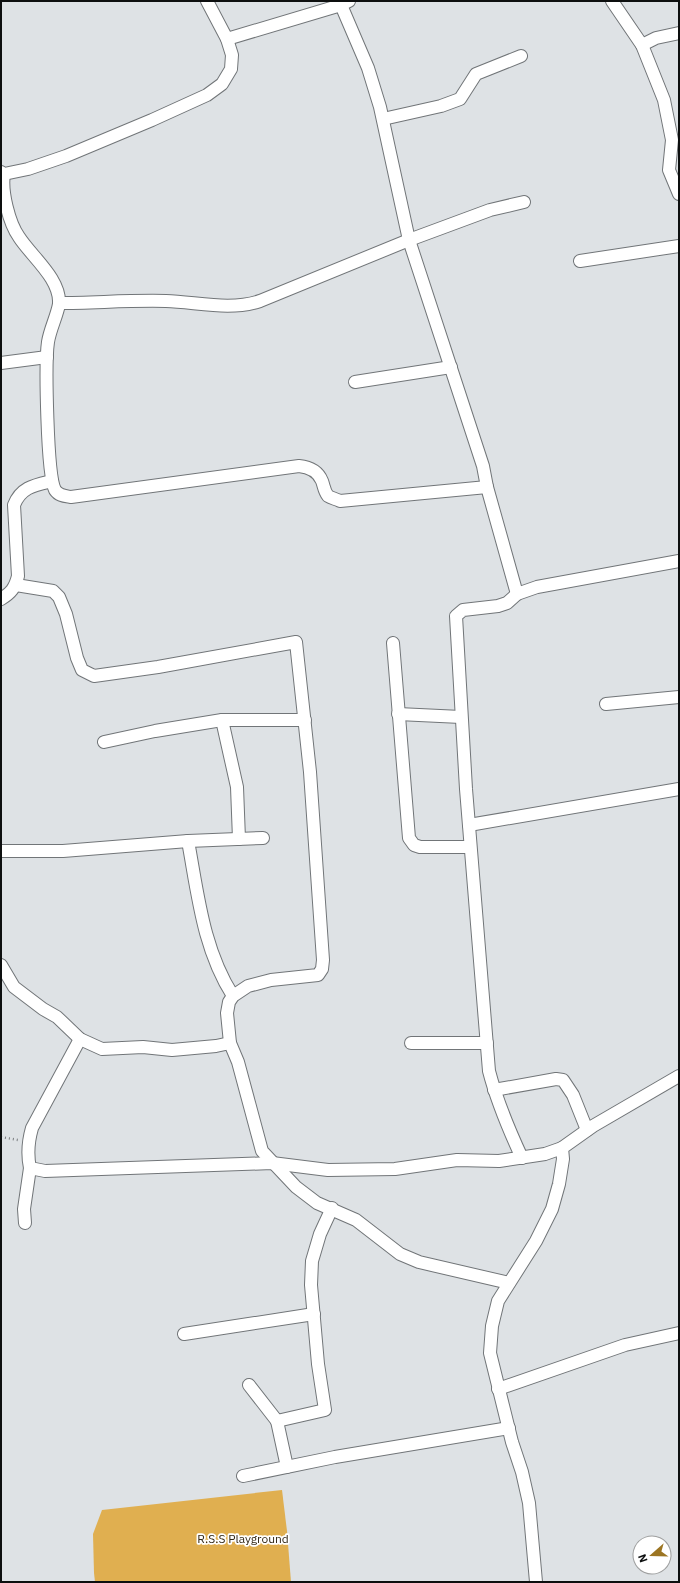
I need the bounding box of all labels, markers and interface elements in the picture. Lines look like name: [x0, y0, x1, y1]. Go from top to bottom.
park label: R.S.S Playground: [197, 1531, 289, 1546]
north arrow: [632, 1535, 672, 1575]
text: N: [635, 1552, 651, 1565]

